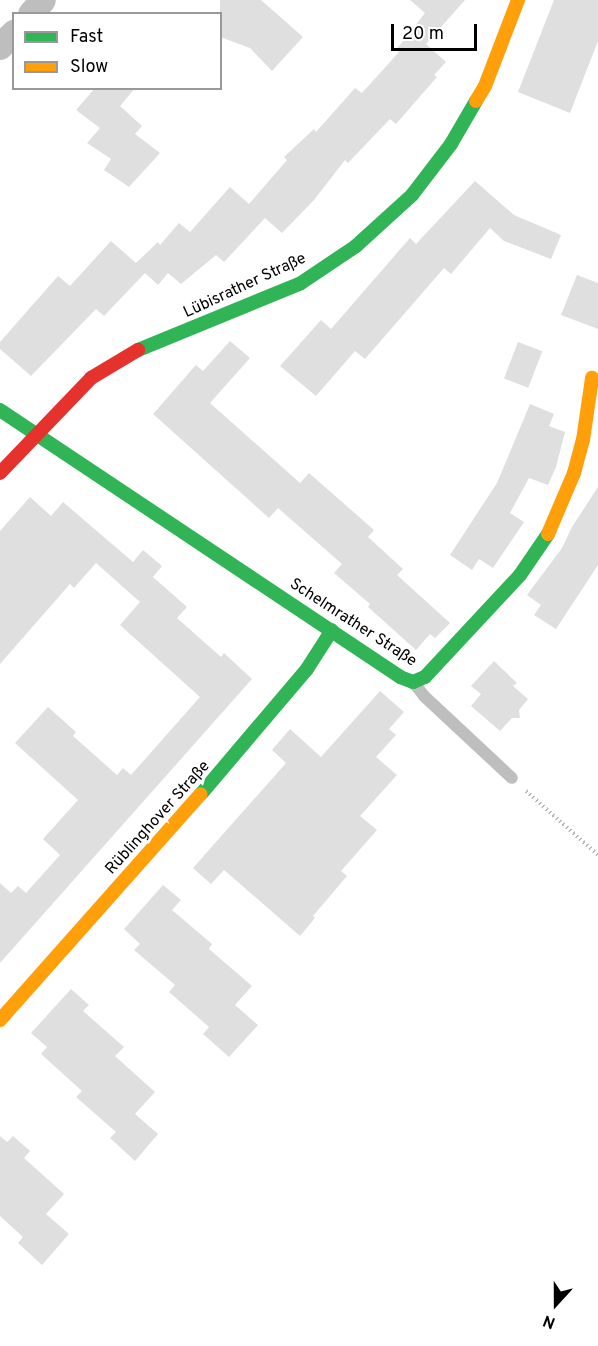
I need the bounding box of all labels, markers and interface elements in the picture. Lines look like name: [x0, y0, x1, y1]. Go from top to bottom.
legend: [12, 12, 222, 90]
scale bar: [394, 12, 480, 50]
text: 20 m: [402, 23, 444, 46]
text: Fast: [70, 26, 103, 49]
text: Slow: [70, 56, 108, 79]
street label: Lübisrather Straße: [181, 249, 309, 323]
street label: Schelmrather Straße: [286, 575, 420, 671]
street label: Rüblinghover Straße: [102, 757, 214, 879]
north arrow: [526, 1274, 586, 1334]
text: N: [541, 1309, 559, 1332]

